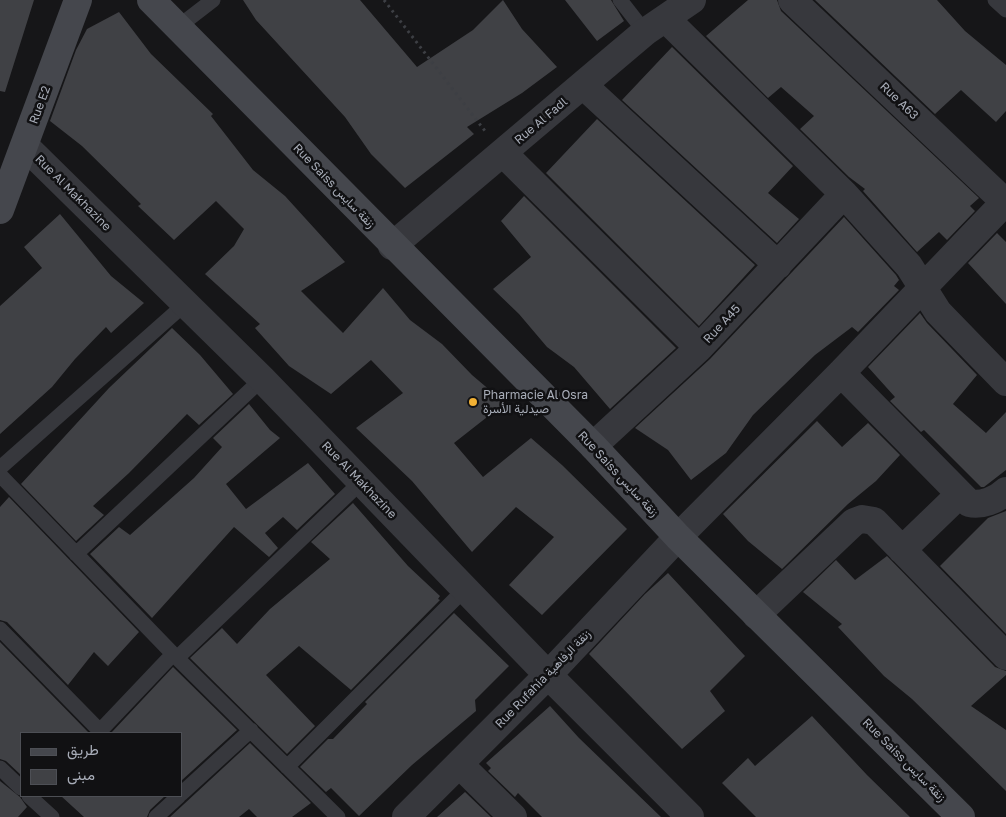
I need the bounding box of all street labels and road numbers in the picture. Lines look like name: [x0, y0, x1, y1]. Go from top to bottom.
street label: Rue A63: [877, 79, 921, 123]
street label: Rue E2: [26, 84, 54, 126]
street label: Rue Al Fadl: [512, 95, 570, 147]
street label: Rue Saiss زنقة سايس: [290, 141, 378, 231]
street label: Rue Al Makhazine: [32, 152, 114, 234]
street label: Rue A45: [701, 302, 743, 346]
street label: Rue Saiss زنقة سايس: [575, 428, 661, 520]
street label: Rue Al Makhazine: [319, 438, 399, 522]
street label: Rue Rufahia زنقة الرفاهية: [492, 627, 594, 731]
street label: Rue Saiss زنقة سايس: [859, 715, 949, 805]

